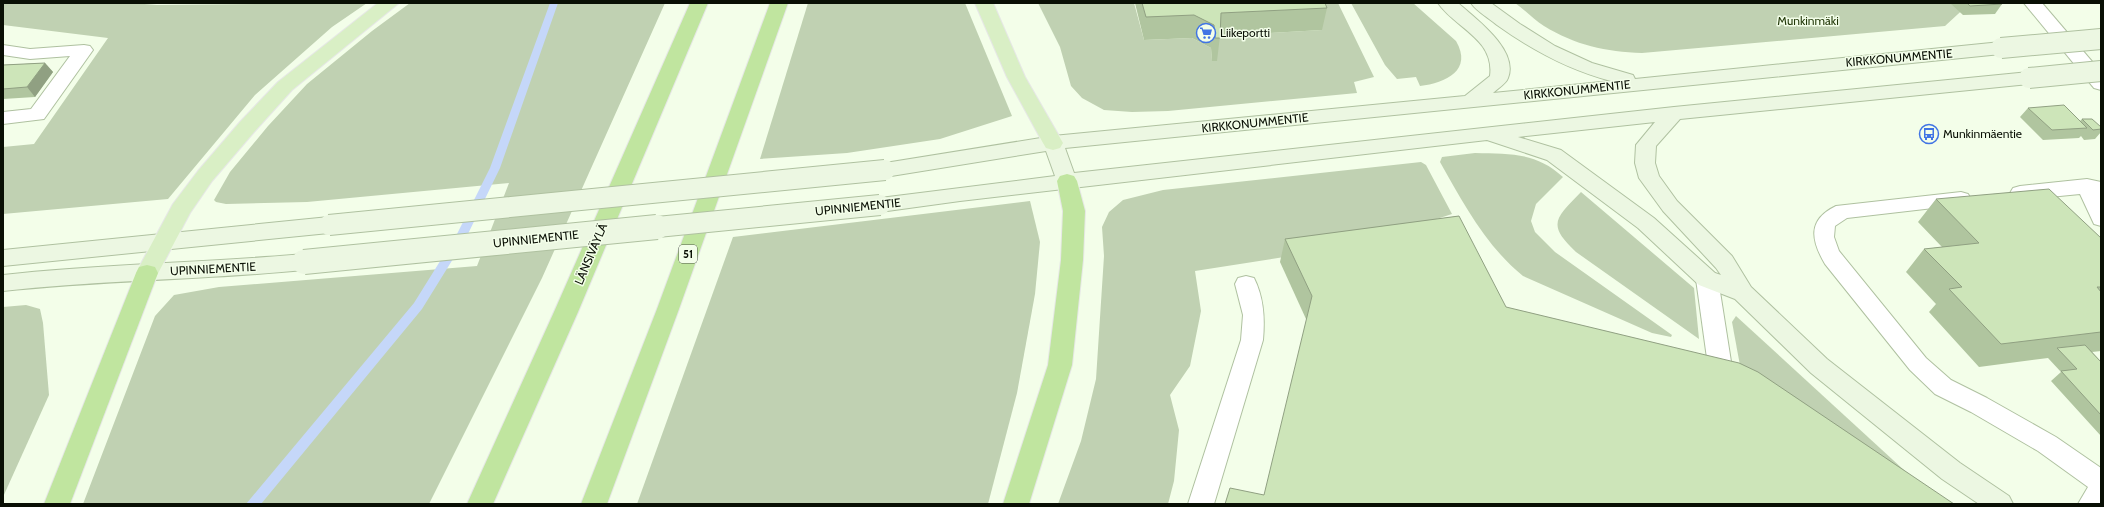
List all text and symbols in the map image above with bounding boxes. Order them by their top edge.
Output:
park label: Munkinmäki [1777,13,1839,28]
supermarket icon: Liikeportti [1195,22,1217,44]
place label: Liikeportti [1220,25,1270,40]
street label: KIRKKONUMMENTIE [1845,45,1953,70]
street label: KIRKKONUMMENTIE [1523,76,1631,103]
street label: KIRKKONUMMENTIE [1201,109,1309,136]
bus stop icon: Munkinmäentie [1918,123,1940,145]
place label: Munkinmäentie [1943,126,2022,141]
street label: UPINNIEMENTIE [814,195,902,218]
street label: LÄNSIVÄYLÄ [571,220,610,287]
street label: UPINNIEMENTIE [492,227,580,250]
road number: 51 [679,245,697,263]
street label: UPINNIEMENTIE [170,259,257,278]

